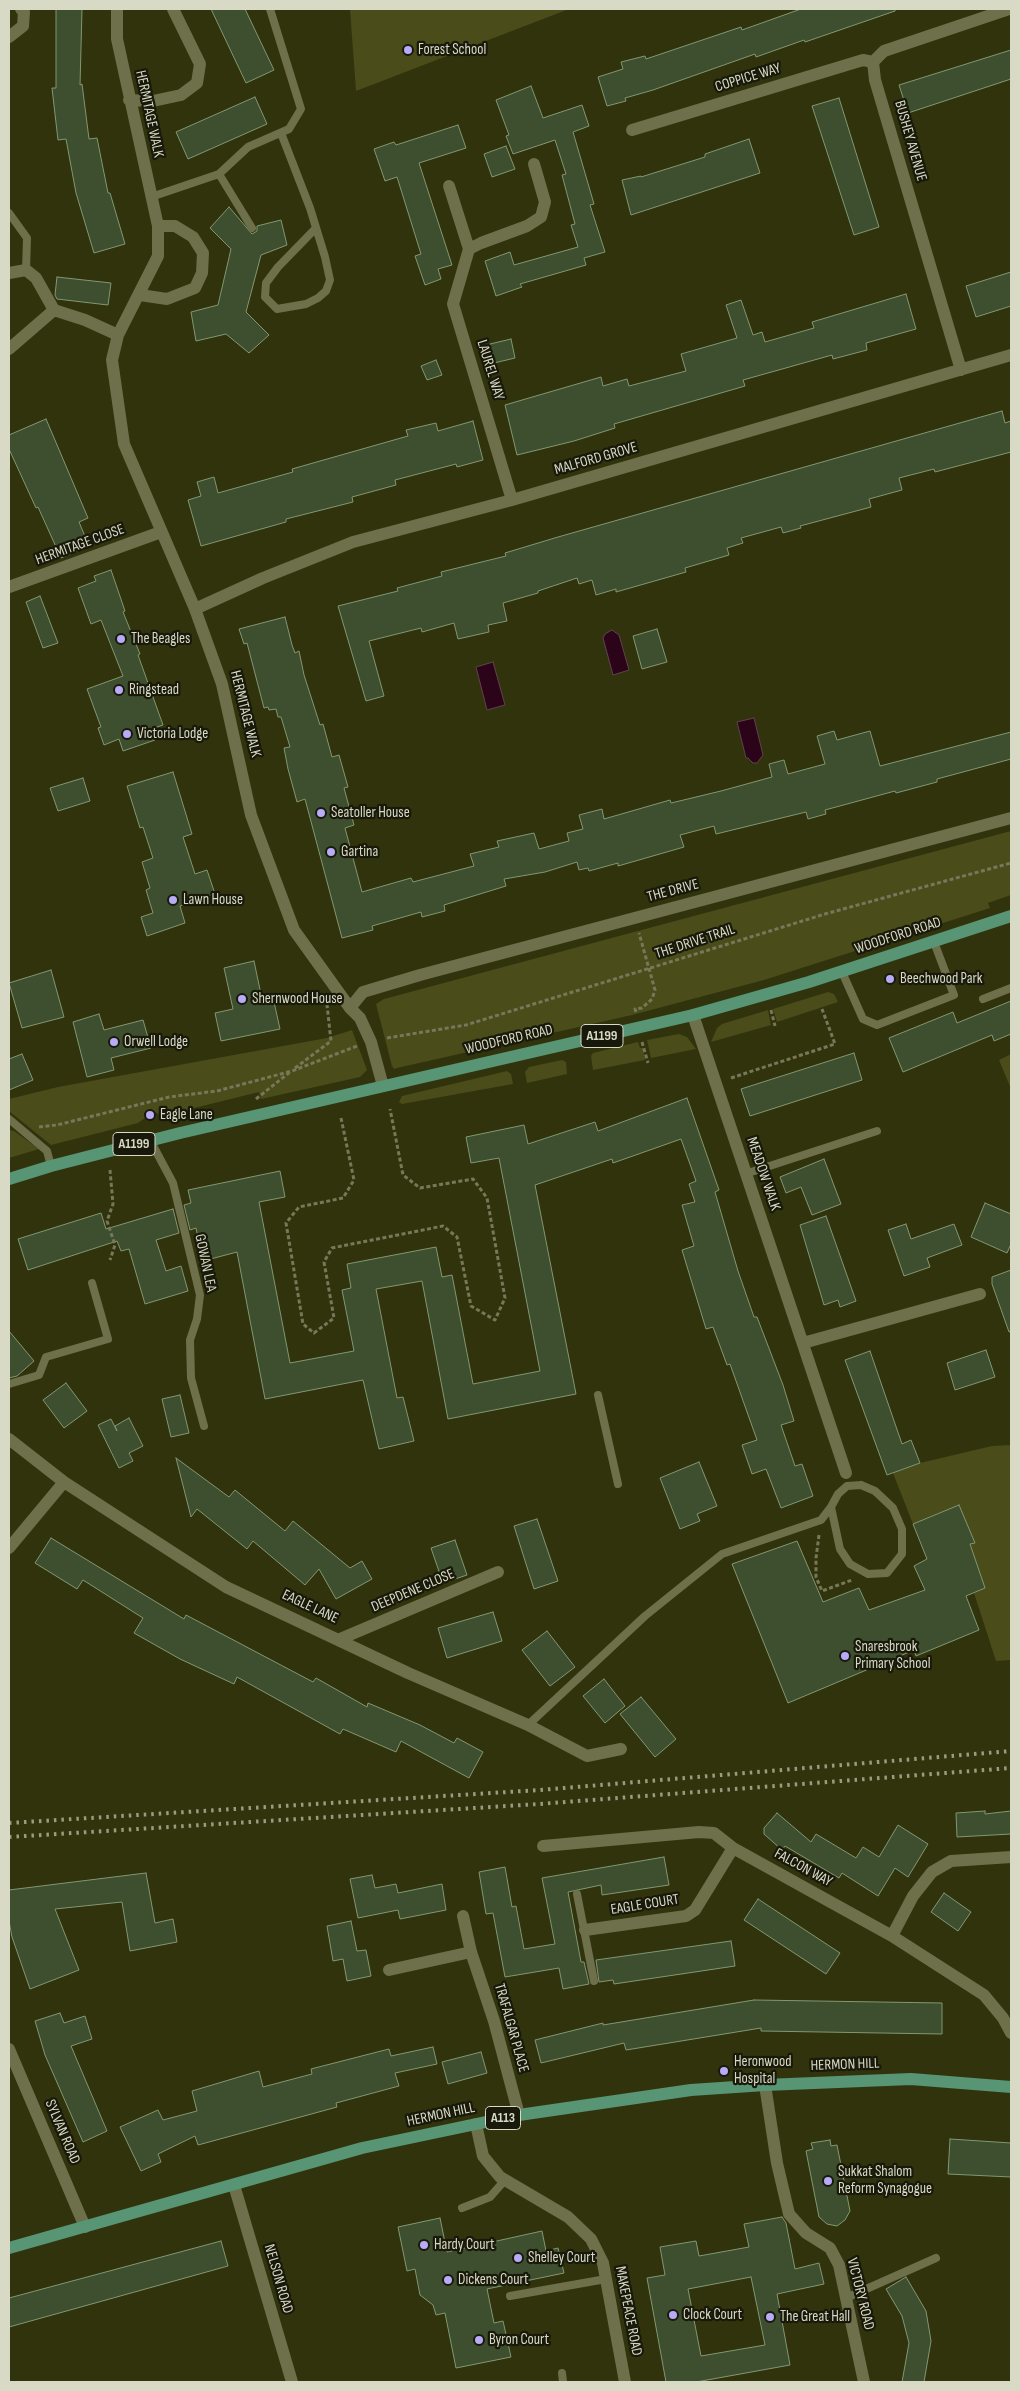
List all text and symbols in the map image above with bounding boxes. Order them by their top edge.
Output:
place label: Forest School [418,41,486,59]
marker: Forest School [402,44,414,56]
street label: COPPICE WAY [713,60,783,96]
street label: HERMITAGE WALK [131,69,167,159]
street label: BUSHEY AVENUE [890,99,930,183]
street label: LAUREL WAY [472,338,508,402]
street label: MALFORD GROVE [553,439,639,479]
street label: HERMITAGE CLOSE [33,521,127,569]
place label: The Beagles [131,630,190,648]
marker: The Beagles [115,633,127,645]
street label: HERMITAGE WALK [226,669,264,759]
place label: Ringstead [129,681,179,699]
marker: Ringstead [113,684,125,696]
place label: Victoria Lodge [137,725,208,743]
marker: Victoria Lodge [121,728,133,740]
place label: Seatoller House [331,804,410,822]
marker: Seatoller House [315,807,327,819]
place label: Gartina [341,843,378,861]
marker: Gartina [325,846,337,858]
street label: THE DRIVE [645,876,701,906]
place label: Lawn House [183,891,243,909]
marker: Lawn House [167,894,179,906]
street label: WOODFORD ROAD [853,914,943,958]
street label: THE DRIVE TRAIL [653,921,737,963]
place label: Beechwood Park [900,970,983,988]
marker: Beechwood Park [884,973,896,985]
place label: Shernwood House [252,990,343,1008]
marker: Shernwood House [236,993,248,1005]
street label: WOODFORD ROAD [463,1021,555,1059]
road number: A1199 [581,1024,623,1048]
place label: Orwell Lodge [124,1033,188,1051]
marker: Orwell Lodge [108,1036,120,1048]
place label: Eagle Lane [160,1106,213,1124]
marker: Eagle Lane [144,1109,156,1121]
road number: A1199 [113,1132,155,1156]
street label: MEADOW WALK [742,1135,784,1213]
street label: GOWAN LEA [190,1232,220,1294]
street label: DEEPDENE CLOSE [369,1565,457,1617]
street label: EAGLE LANE [279,1586,341,1628]
place label: Snaresbrook Primary School [855,1638,931,1673]
marker: Snaresbrook Primary School [839,1650,851,1662]
street label: FALCON WAY [771,1845,835,1891]
street label: EAGLE COURT [610,1891,680,1919]
street label: TRAFALGAR PLACE [490,1981,532,2075]
place label: Heronwood Hospital [734,2053,791,2088]
street label: HERMON HILL [810,2055,880,2075]
marker: Heronwood Hospital [718,2065,730,2077]
street label: SYLVAN ROAD [40,2097,84,2167]
street label: HERMON HILL [405,2099,477,2131]
road number: A113 [486,2106,520,2130]
place label: Sukkat Shalom Reform Synagogue [838,2163,932,2198]
marker: Sukkat Shalom Reform Synagogue [822,2175,834,2187]
place label: Hardy Court [434,2236,495,2254]
marker: Hardy Court [418,2239,430,2251]
street label: NELSON ROAD [260,2242,296,2316]
place label: Shelley Court [528,2249,595,2267]
marker: Shelley Court [512,2252,524,2264]
street label: VICTORY ROAD [842,2256,878,2332]
street label: MAKEPEACE ROAD [611,2265,645,2357]
place label: Dickens Court [458,2271,529,2289]
marker: Dickens Court [442,2274,454,2286]
place label: Clock Court [683,2306,742,2324]
place label: The Great Hall [780,2308,850,2326]
marker: Clock Court [667,2309,679,2321]
marker: The Great Hall [764,2311,776,2323]
place label: Byron Court [489,2331,549,2349]
marker: Byron Court [473,2334,485,2346]

